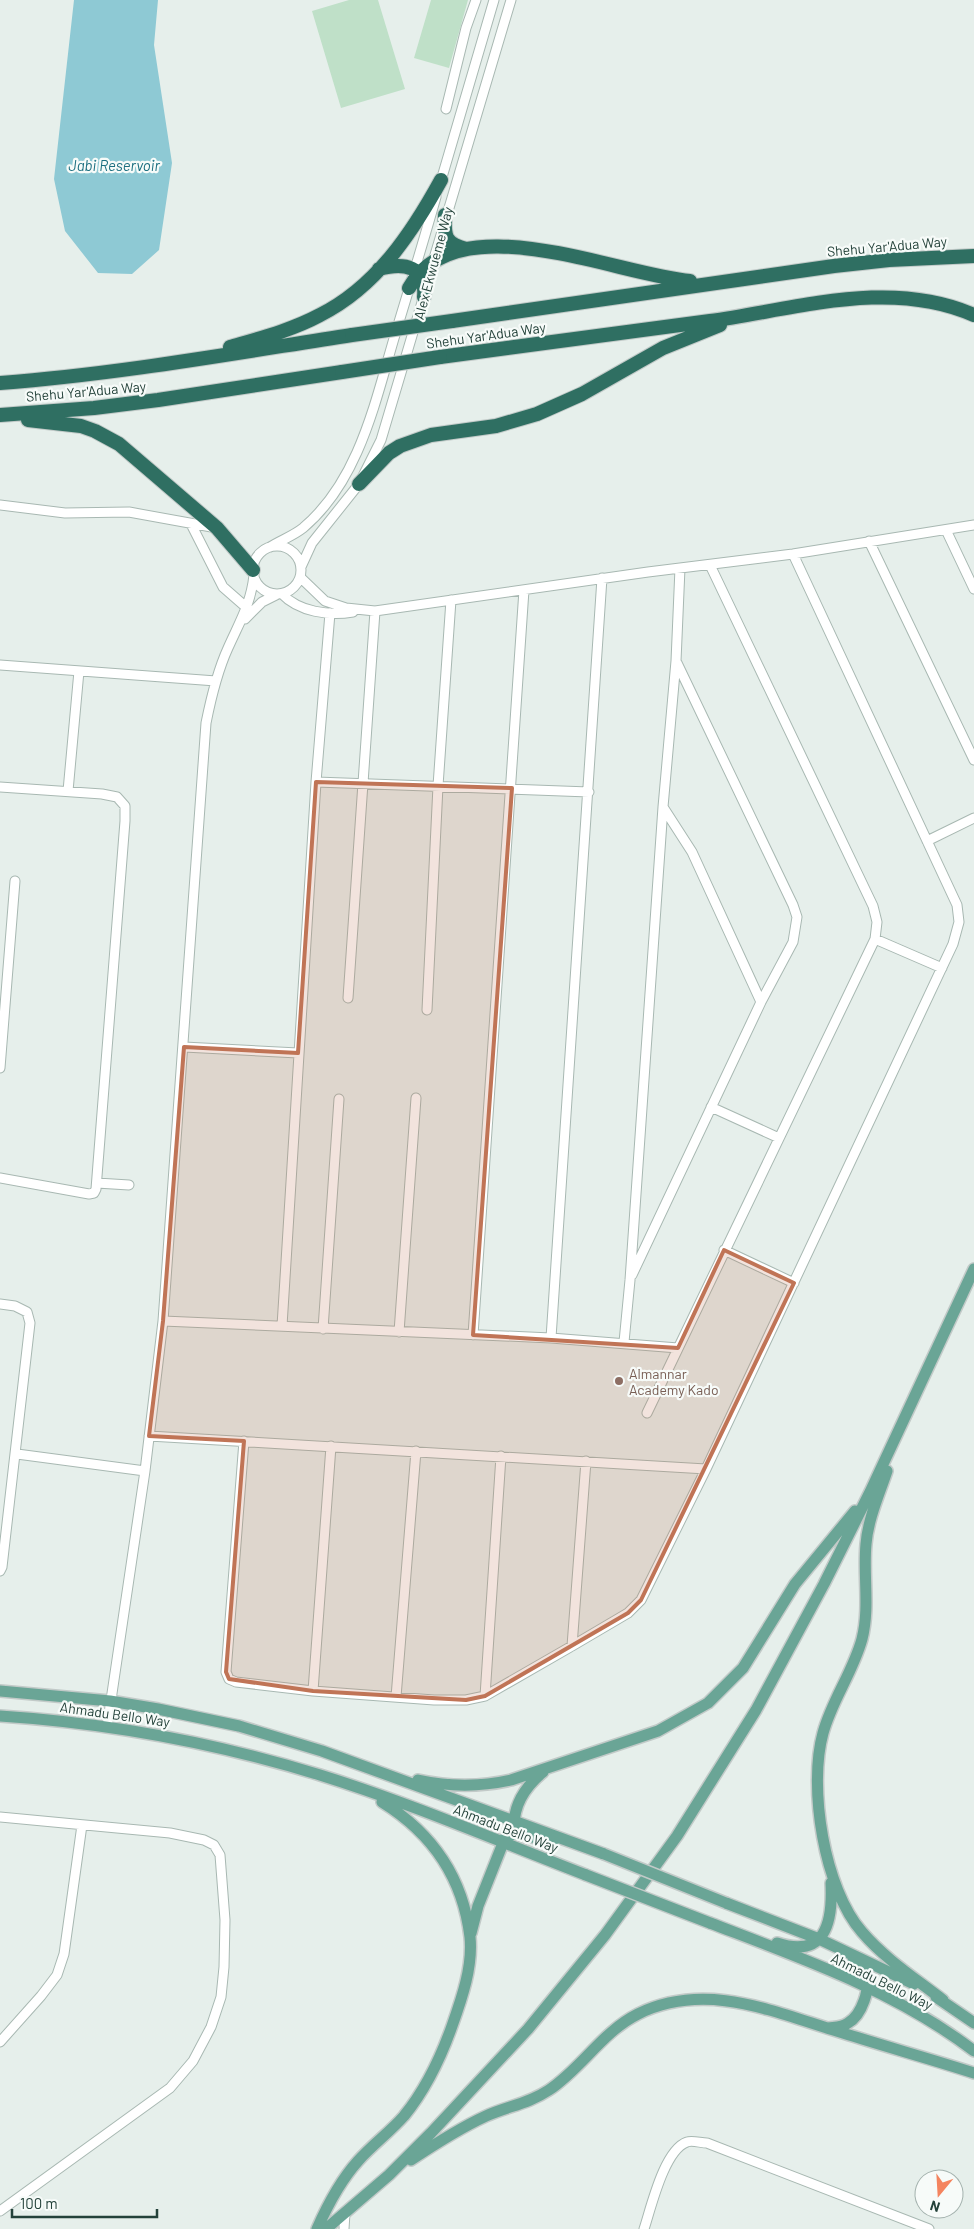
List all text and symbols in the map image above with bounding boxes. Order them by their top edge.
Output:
water label: Jabi Reservoir [68,156,160,174]
street label: Alex Ekwueme Way [410,204,456,321]
street label: Shehu Yar'Adua Way [826,232,948,260]
street label: Shehu Yar'Adua Way [425,318,547,352]
street label: Shehu Yar'Adua Way [25,377,147,405]
place label: Almannar Academy Kado [629,1365,719,1398]
marker: Almannar Academy Kado [613,1375,625,1387]
street label: Ahmadu Bello Way [59,1698,172,1730]
street label: Ahmadu Bello Way [451,1800,561,1856]
street label: Ahmadu Bello Way [828,1949,936,2013]
north arrow [914,2169,964,2219]
scale bar [12,2186,158,2218]
text: 100 m [20,2194,58,2212]
text: N [928,2197,942,2216]

